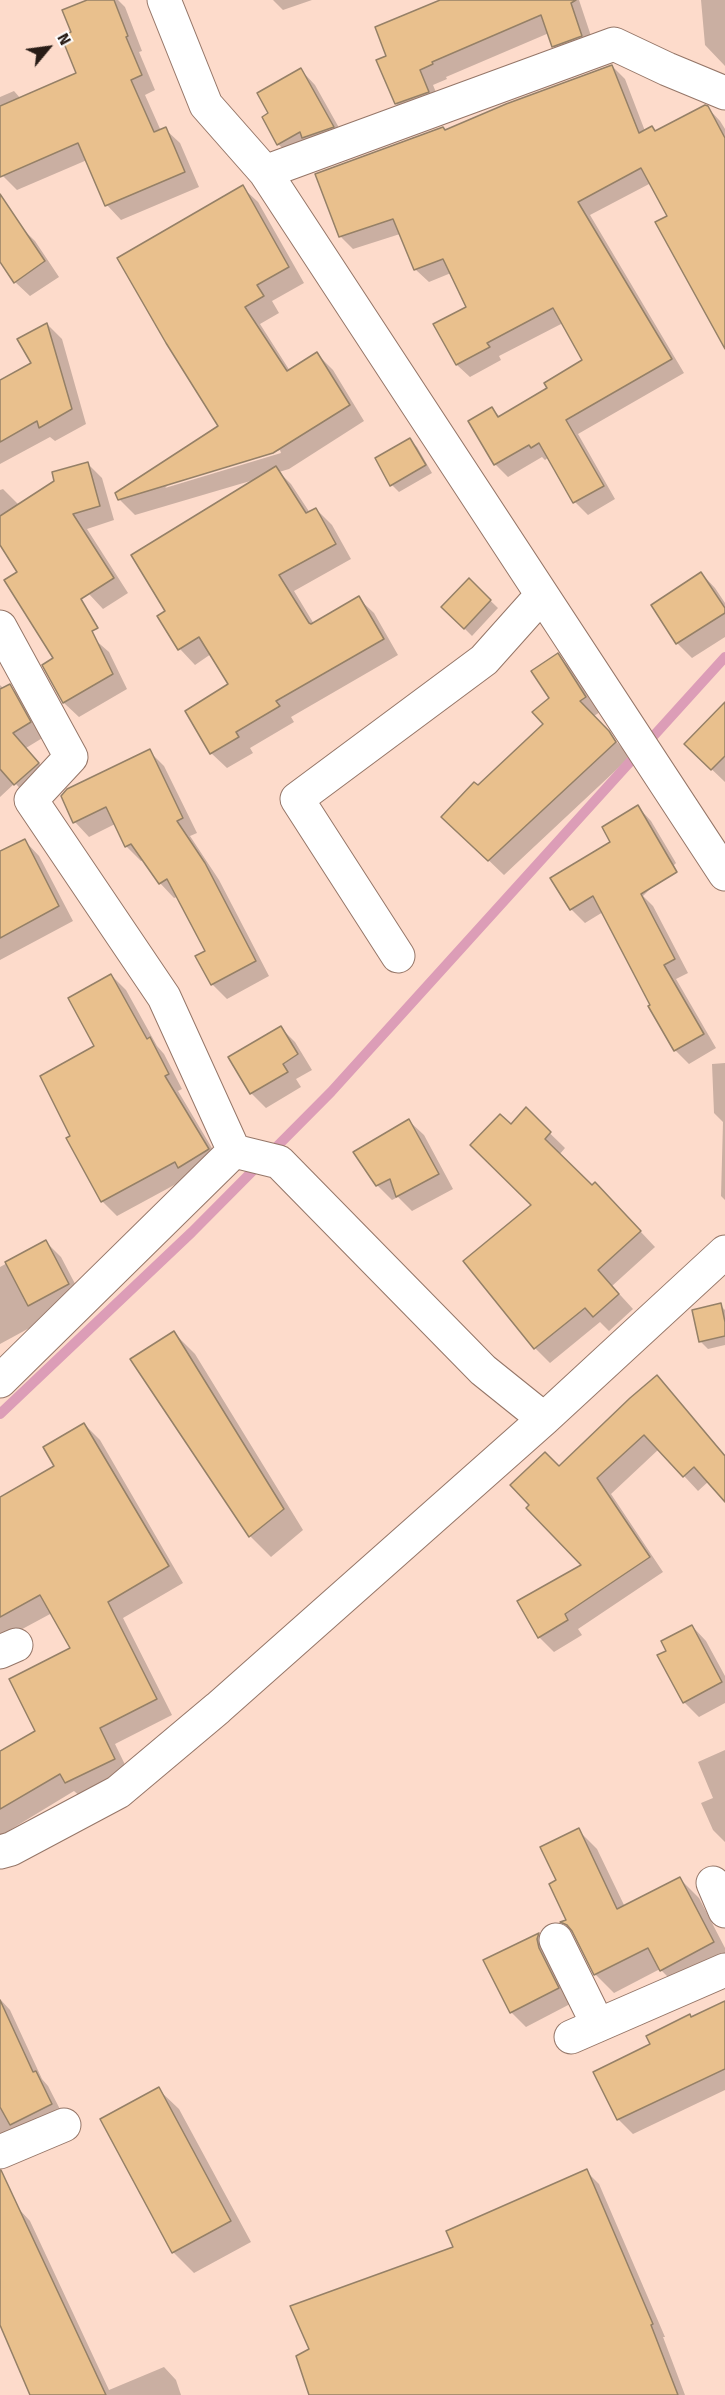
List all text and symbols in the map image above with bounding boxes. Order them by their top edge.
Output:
north arrow [18,18,78,78]
text: N [53,30,75,48]

